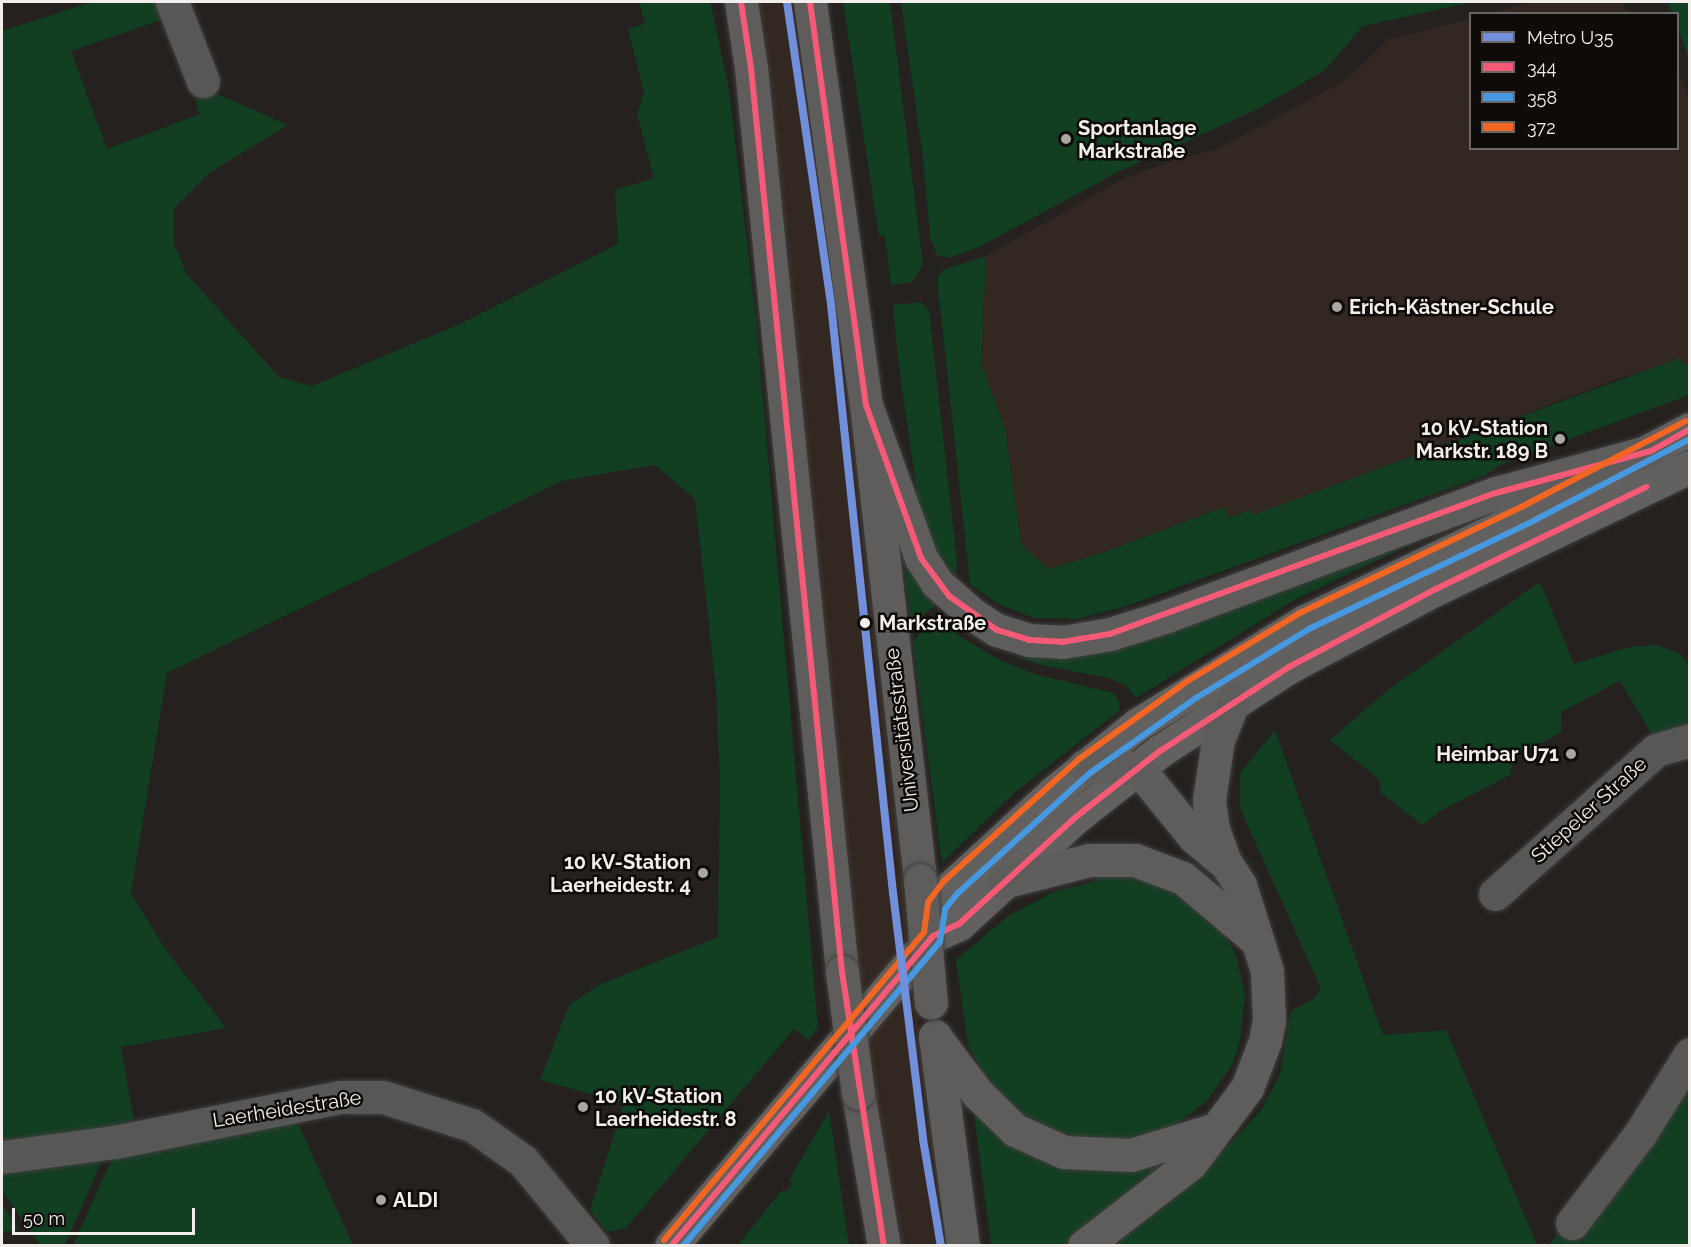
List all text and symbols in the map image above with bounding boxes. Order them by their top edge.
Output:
legend [1469,12,1679,150]
text: Metro U35 [1527,27,1614,48]
text: 344 [1527,57,1556,78]
text: 358 [1527,87,1557,108]
place label: Sportanlage Markstraße [1078,116,1196,163]
text: 372 [1527,117,1556,138]
marker: Sportanlage Markstraße [1059,132,1073,146]
place label: Erich-Kästner-Schule [1349,295,1554,319]
marker: Erich-Kästner-Schule [1330,300,1344,314]
place label: 10 kV-Station Markstr. 189 B [1416,416,1548,463]
marker: 10 kV-Station Markstr. 189 B [1553,432,1567,446]
place label: Markstraße [879,611,986,635]
marker: Markstraße [856,614,874,632]
street label: Universitätsstraße [880,647,924,813]
place label: Heimbar U71 [1436,742,1559,766]
marker: Heimbar U71 [1564,747,1578,761]
street label: Stiepeler Straße [1526,752,1652,868]
place label: 10 kV-Station Laerheidestr. 4 [550,850,691,897]
marker: 10 kV-Station Laerheidestr. 4 [696,866,710,880]
place label: 10 kV-Station Laerheidestr. 8 [595,1084,737,1131]
street label: Laerheidestraße [211,1085,363,1133]
marker: 10 kV-Station Laerheidestr. 8 [576,1100,590,1114]
place label: ALDI [393,1188,438,1212]
marker: ALDI [374,1193,388,1207]
scale bar [15,1196,198,1234]
text: 50 m [23,1208,65,1229]

